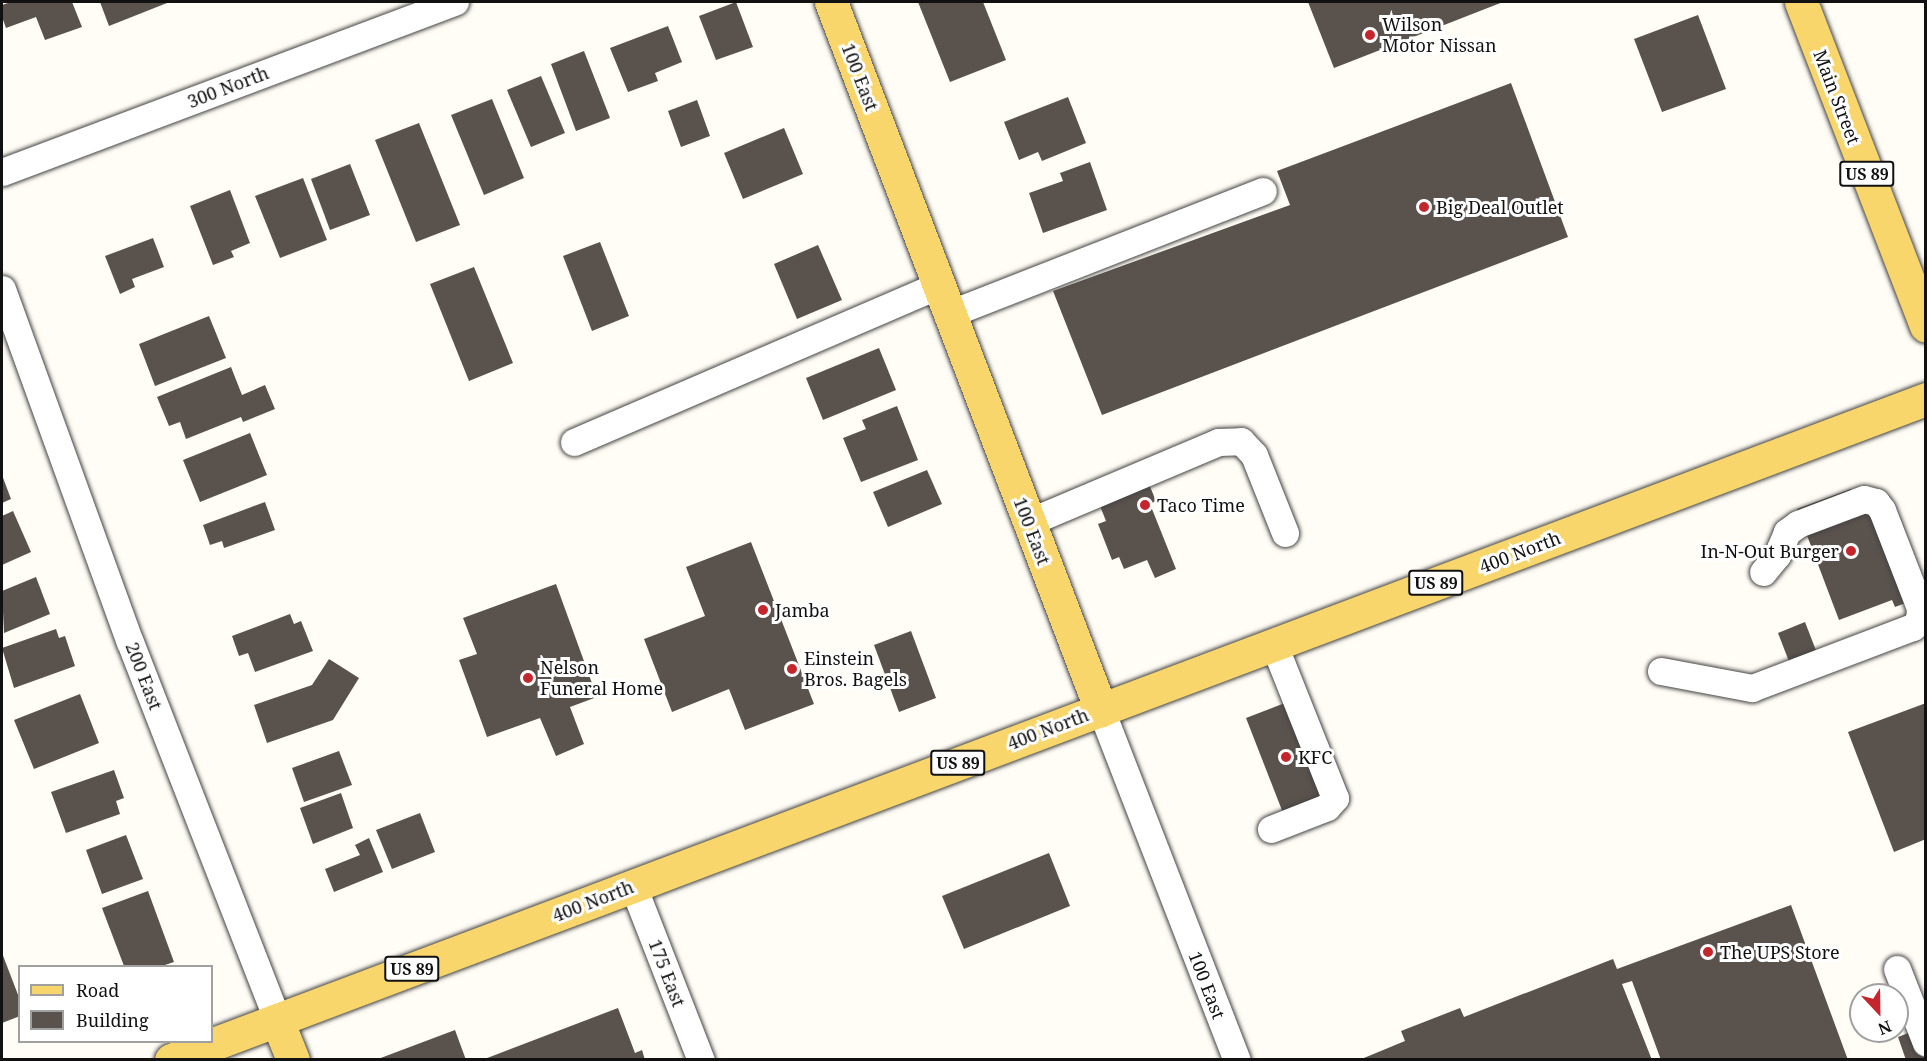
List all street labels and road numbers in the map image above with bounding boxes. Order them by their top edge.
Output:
street label: 100 East [837,40,883,114]
street label: Main Street [1809,47,1865,147]
street label: 300 North [184,62,272,112]
road number: US 89 [1838,161,1896,187]
street label: 100 East [1009,494,1055,568]
street label: 400 North [1476,527,1564,577]
road number: US 89 [1408,570,1464,596]
street label: 200 East [121,639,167,713]
street label: 400 North [1004,704,1092,754]
road number: US 89 [930,750,986,776]
street label: 400 North [549,876,637,926]
street label: 175 East [644,936,690,1010]
street label: 100 East [1184,948,1230,1022]
road number: US 89 [384,956,440,982]

